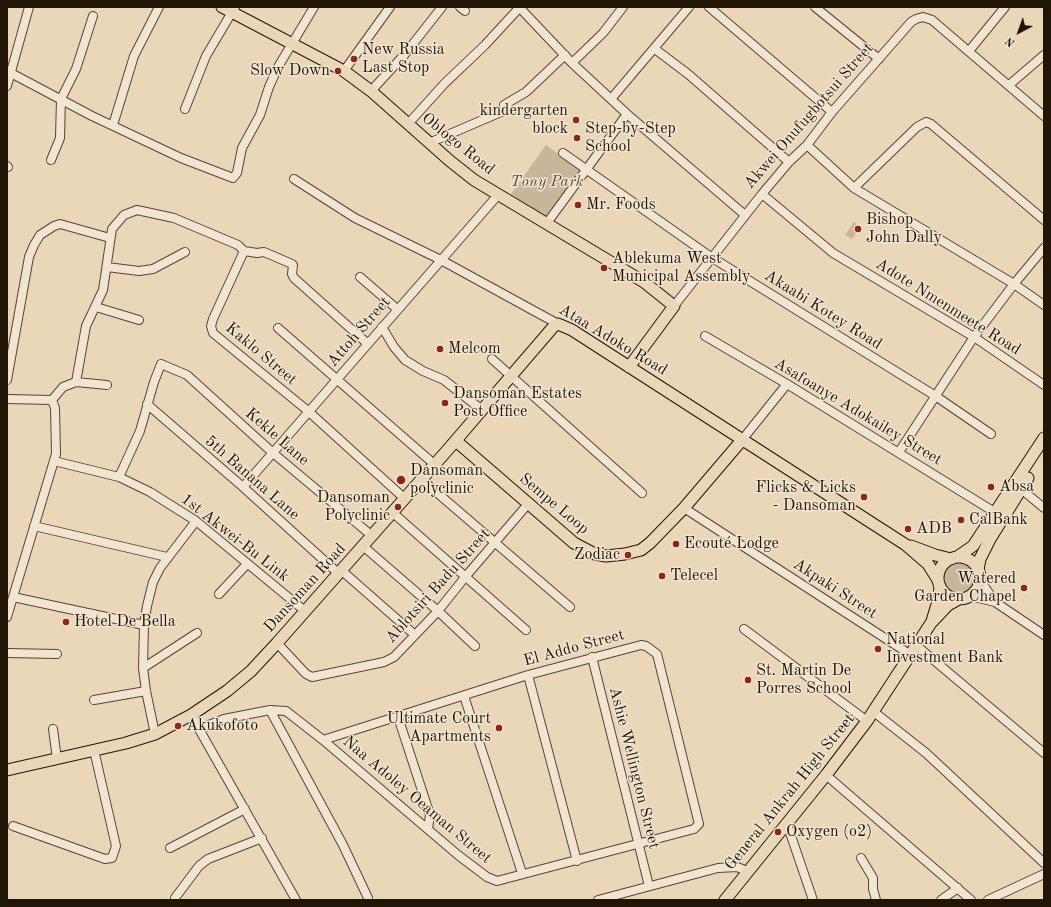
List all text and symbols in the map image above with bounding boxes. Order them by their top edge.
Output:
north arrow [999,12,1039,52]
text: N [1004,35,1018,48]
street label: Akwei Onufugbotsui Street [740,39,878,193]
place label: New Russia Last Stop [362,40,445,78]
marker: New Russia Last Stop [349,54,359,64]
place label: Slow Down [250,61,330,81]
marker: Slow Down [333,66,343,76]
place label: kindergarten block [480,101,568,139]
street label: Oblogo Road [418,109,498,179]
marker: kindergarten block [571,115,581,125]
place label: Step-by-Step School [585,119,676,157]
marker: Step-by-Step School [572,133,582,143]
park label: Tony Park [510,172,584,192]
place label: Mr. Foods [586,195,656,215]
marker: Mr. Foods [573,200,583,210]
place label: Bishop John Dally [866,210,942,248]
marker: Bishop John Dally [853,224,863,234]
place label: Ablekuma West Municipal Assembly [612,249,750,287]
street label: Adote Nmenmeete Road [872,254,1024,360]
marker: Ablekuma West Municipal Assembly [599,263,609,273]
street label: Akaabi Kotey Road [761,266,885,354]
street label: Attoh Street [323,293,395,371]
street label: Ataa Adoko Road [555,300,671,380]
street label: Kaklo Street [221,319,301,389]
place label: Melcom [448,339,501,359]
marker: Melcom [435,344,445,354]
street label: Asafoanye Adokailey Street [771,354,945,470]
place label: Dansoman Estates Post Office [453,384,582,422]
marker: Dansoman Estates Post Office [440,398,450,408]
street label: Kekle Lane [241,404,313,470]
street label: 5th Banana Lane [201,432,303,524]
place label: Dansoman polyclinic [410,461,483,499]
street label: Sempe Loop [515,469,593,539]
marker: Dansoman polyclinic [395,474,407,486]
place label: Absa [999,477,1034,497]
place label: Flicks & Licks - Dansoman [755,478,856,516]
marker: Absa [986,482,996,492]
place label: Dansoman Polyclinic [317,488,390,526]
street label: 1st Akwei-Bu Link [177,490,293,586]
marker: Flicks & Licks - Dansoman [859,492,869,502]
marker: Dansoman Polyclinic [393,502,403,512]
place label: CalBank [969,510,1028,530]
marker: CalBank [956,515,966,525]
place label: ADB [916,519,952,539]
marker: ADB [903,524,913,534]
street label: Ablotsiri Badu Street [381,525,495,647]
place label: Ecouté Lodge [684,534,779,554]
street label: Dansoman Road [260,539,350,637]
marker: Ecouté Lodge [671,539,681,549]
place label: Zodiac [574,545,620,565]
marker: Zodiac [623,550,633,560]
street label: Akpaki Street [789,555,881,623]
place label: Telecel [670,566,718,586]
place label: Watered Garden Chapel [914,569,1016,607]
marker: Telecel [657,571,667,581]
marker: Watered Garden Chapel [1019,583,1029,593]
place label: Hotel De Bella [74,612,176,632]
marker: Hotel De Bella [61,617,71,627]
street label: El Addo Street [521,625,627,671]
place label: National Investment Bank [886,630,1003,668]
marker: National Investment Bank [873,644,883,654]
place label: St. Martin De Porres School [756,661,852,699]
marker: St. Martin De Porres School [743,675,753,685]
street label: Ashie Wellington Street [605,685,663,851]
place label: Ultimate Court Apartments [387,709,491,747]
street label: General Ankrah High Street [721,710,859,874]
place label: Akukofoto [186,716,258,736]
marker: Akukofoto [173,721,183,731]
marker: Ultimate Court Apartments [494,723,504,733]
street label: Naa Adoley Oeaman Street [339,732,495,868]
place label: Oxygen (o2) [786,822,872,842]
marker: Oxygen (o2) [773,827,783,837]

